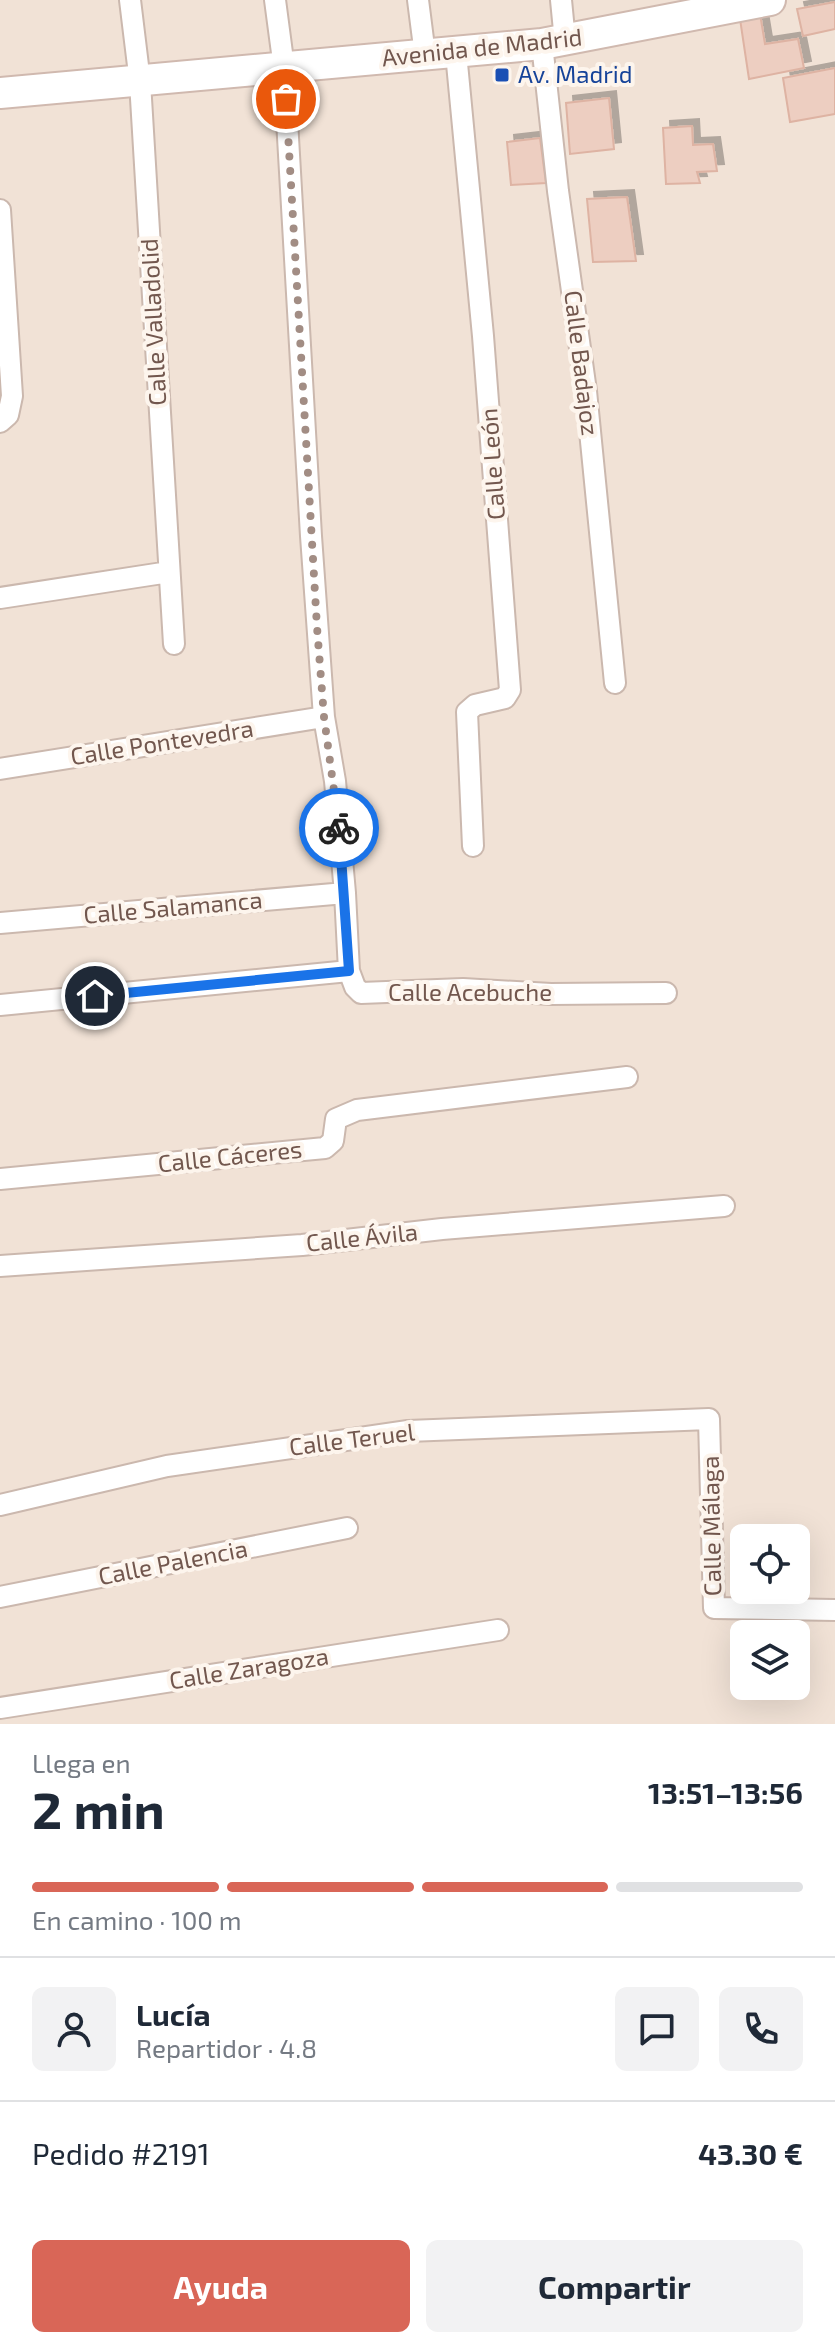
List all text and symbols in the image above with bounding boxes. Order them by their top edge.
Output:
street label: Avenida de Madrid [380,22,584,71]
place label: Av. Madrid [518,59,633,88]
pin [252,65,320,133]
marker: Av. Madrid [493,66,511,84]
icon: bag [264,77,308,121]
street label: Calle Valladolid [134,238,171,406]
street label: Calle Badajoz [559,289,606,437]
street label: Calle León [473,407,510,521]
street label: Calle Pontevedra [68,713,255,770]
courier [299,788,379,868]
icon: bike [317,806,361,850]
street label: Calle Salamanca [82,884,263,929]
pin [61,962,129,1030]
icon: home [73,974,117,1018]
street label: Calle Acebuche [388,977,552,1006]
street label: Calle Cáceres [156,1134,303,1178]
street label: Calle Ávila [305,1216,419,1257]
street label: Calle Teruel [287,1416,416,1461]
street label: Calle Málaga [695,1456,726,1596]
map controls [730,1524,810,1700]
button: locate [730,1524,810,1604]
street label: Calle Palencia [96,1533,250,1590]
button: layers [730,1620,810,1700]
street label: Calle Zaragoza [167,1641,331,1694]
text: Llega en [32,1747,131,1778]
text: 13:51–13:56 [648,1774,803,1810]
text: 2 min [32,1777,165,1839]
text: En camino · 100 m [32,1904,242,1935]
button: person [32,1987,116,2071]
button: chat [615,1987,699,2071]
button: phone [719,1987,803,2071]
text: Lucía [136,1996,211,2032]
text: Repartidor · 4.8 [136,2032,317,2063]
text: Pedido #2191 [32,2135,210,2171]
text: 43.30 € [698,2135,803,2171]
button: Ayuda [32,2240,410,2332]
button: Compartir [426,2240,803,2332]

